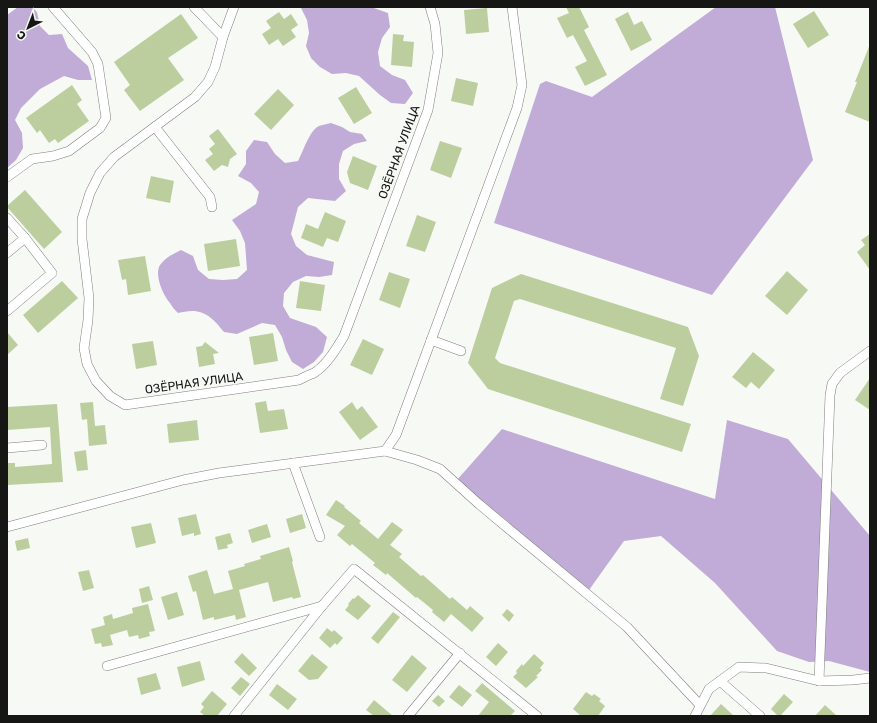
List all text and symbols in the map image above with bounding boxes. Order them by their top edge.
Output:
north arrow [8,8,48,48]
text: С [14,27,29,42]
street label: ОЗЁРНАЯ УЛИЦА [376,103,422,201]
street label: ОЗЁРНАЯ УЛИЦА [144,369,244,397]

